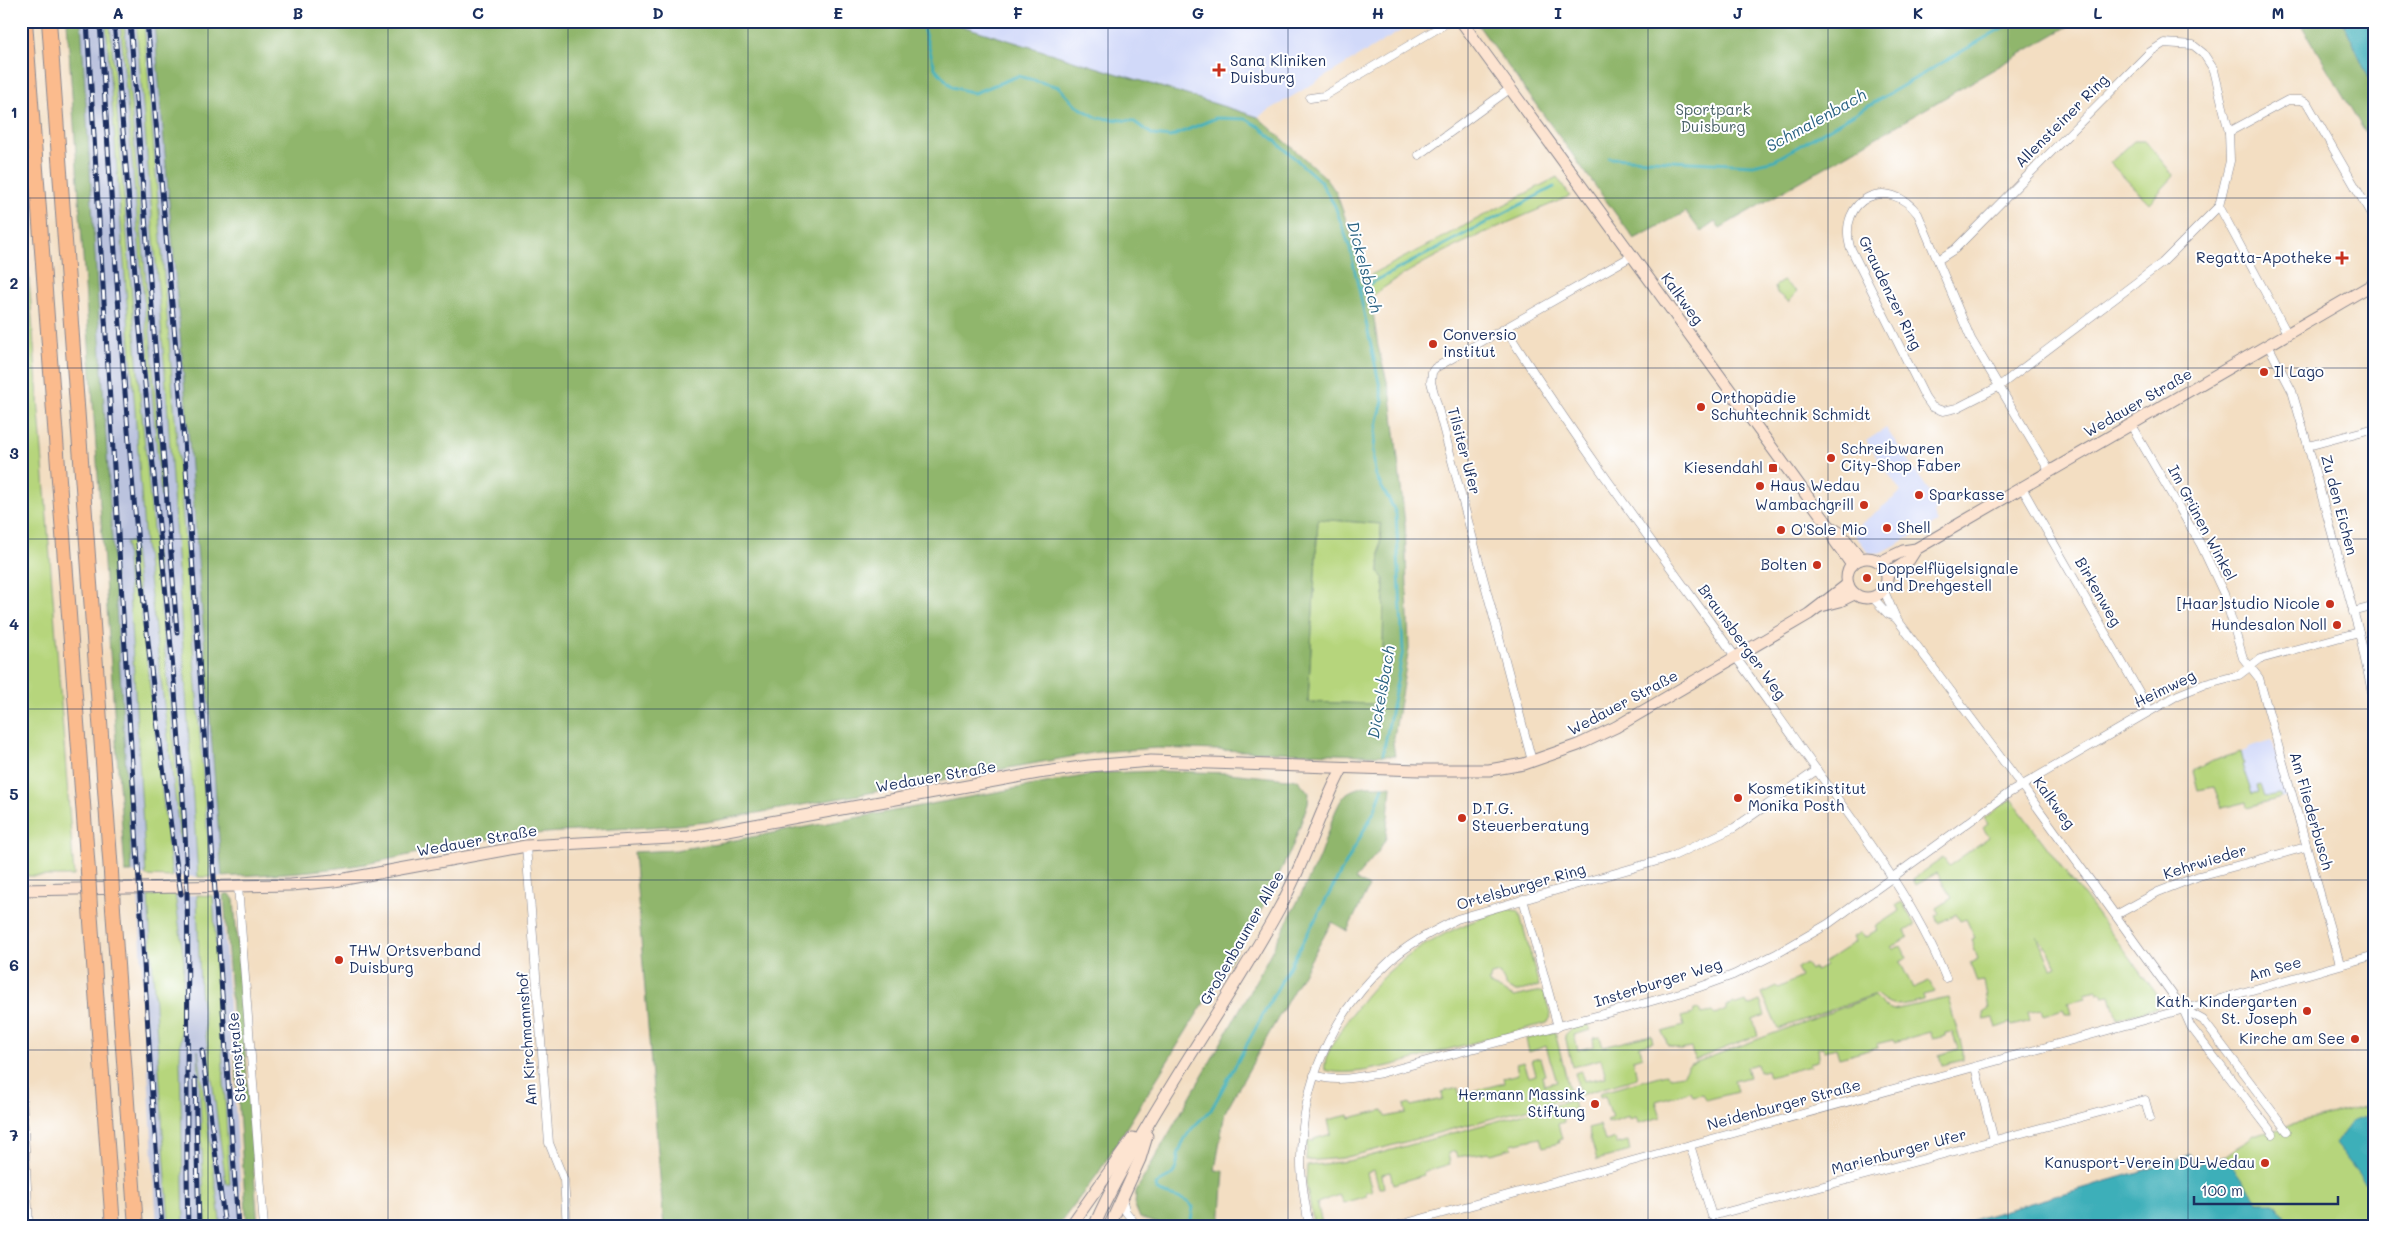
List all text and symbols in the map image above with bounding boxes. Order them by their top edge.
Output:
text: A [112,2,124,23]
text: B [293,2,303,23]
text: C [472,2,484,23]
text: D [652,2,664,23]
text: E [833,2,843,23]
text: F [1013,2,1023,23]
text: G [1192,2,1204,23]
text: H [1372,2,1384,23]
text: I [1554,2,1562,23]
text: J [1733,2,1743,23]
text: K [1913,2,1923,23]
text: L [2093,2,2103,23]
text: M [2272,2,2284,23]
place label: Sana Kliniken Duisburg [1230,50,1326,87]
marker: Sana Kliniken Duisburg [1212,63,1226,77]
street label: Allensteiner Ring [2010,69,2113,171]
water label: Schmalenbach [1762,83,1870,156]
park label: Sportpark Duisburg [1676,99,1750,136]
text: 1 [10,101,18,122]
water label: Dickelsbach [1343,219,1388,315]
street label: Graudenzer Ring [1855,232,1927,353]
place label: Regatta-Apotheke [2196,247,2332,267]
marker: Regatta-Apotheke [2336,252,2348,264]
street label: Kalkweg [1657,268,1709,329]
text: 2 [10,272,19,293]
place label: Conversio institut [1443,324,1517,361]
marker: Conversio institut [1427,338,1439,350]
place label: Il Lago [2274,361,2324,381]
street label: Wedauer Straße [2080,363,2195,441]
marker: Il Lago [2258,366,2270,378]
place label: Orthopädie Schuhtechnik Schmidt [1711,387,1871,424]
marker: Orthopädie Schuhtechnik Schmidt [1695,401,1707,413]
street label: Tilsiter Ufer [1444,405,1486,497]
place label: Schreibwaren City-Shop Faber [1841,438,1961,475]
text: 3 [9,442,19,463]
marker: Schreibwaren City-Shop Faber [1825,452,1837,464]
street label: Zu den Eichen [2317,452,2363,557]
place label: Kiesendahl [1684,457,1763,477]
street label: Im Grünen Winkel [2164,461,2242,584]
marker: Kiesendahl [1767,462,1779,474]
place label: Haus Wedau [1770,475,1860,495]
marker: Haus Wedau [1754,480,1766,492]
place label: Sparkasse [1929,484,2005,504]
marker: Sparkasse [1913,489,1925,501]
place label: Wambachgrill [1755,494,1854,514]
marker: Wambachgrill [1858,499,1870,511]
place label: Shell [1897,517,1931,537]
place label: O'Sole Mio [1791,519,1867,539]
marker: Shell [1881,522,1893,534]
marker: O'Sole Mio [1775,524,1787,536]
street label: Birkenweg [2071,553,2127,630]
place label: Bolten [1761,554,1807,574]
place label: Doppelflügelsignale und Drehgestell [1877,558,2019,595]
marker: Bolten [1811,559,1823,571]
marker: Doppelflügelsignale und Drehgestell [1861,572,1873,584]
street label: Braunsberger Weg [1694,580,1792,703]
place label: [Haar]studio Nicole [2177,593,2320,613]
marker: [Haar]studio Nicole [2324,598,2336,610]
text: 4 [9,613,19,634]
place label: Hundesalon Noll [2211,614,2327,634]
marker: Hundesalon Noll [2331,619,2343,631]
water label: Dickelsbach [1362,644,1399,740]
street label: Heimweg [2130,664,2199,712]
street label: Wedauer Straße [1564,665,1681,740]
street label: Am Fliederbusch [2286,749,2338,872]
street label: Wedauer Straße [874,756,998,796]
street label: Kalkweg [2029,772,2081,833]
place label: Kosmetikinstitut Monika Posth [1748,778,1866,815]
text: 5 [9,783,19,804]
marker: Kosmetikinstitut Monika Posth [1732,792,1744,804]
place label: D.T.G. Steuerberatung [1472,798,1589,835]
marker: D.T.G. Steuerberatung [1456,812,1468,824]
street label: Wedauer Straße [415,820,539,860]
street label: Kehrwieder [2161,839,2249,883]
street label: Ortelsburger Ring [1454,858,1588,914]
street label: Großenbaumer Allee [1195,867,1288,1008]
place label: THW Ortsverband Duisburg [349,940,481,977]
street label: Am See [2246,951,2304,985]
street label: Insterburger Weg [1591,953,1724,1011]
text: 6 [9,954,19,975]
marker: THW Ortsverband Duisburg [333,954,345,966]
street label: Am Kirchmannshof [511,970,541,1107]
place label: Kath. Kindergarten St. Joseph [2156,991,2297,1028]
marker: Kath. Kindergarten St. Joseph [2301,1005,2313,1017]
street label: Sternstraße [222,1012,250,1103]
place label: Kirche am See [2239,1028,2345,1048]
marker: Kirche am See [2349,1033,2361,1045]
street label: Neidenburger Straße [1705,1074,1863,1134]
place label: Hermann Massink Stiftung [1458,1084,1585,1121]
marker: Hermann Massink Stiftung [1589,1098,1601,1110]
street label: Marienburger Ufer [1829,1123,1969,1179]
text: 7 [10,1124,19,1145]
place label: Kanusport-Verein DU-Wedau [2045,1152,2255,1172]
marker: Kanusport-Verein DU-Wedau [2259,1157,2271,1169]
scale bar [2194,1173,2337,1205]
text: 100 m [2201,1180,2243,1200]

